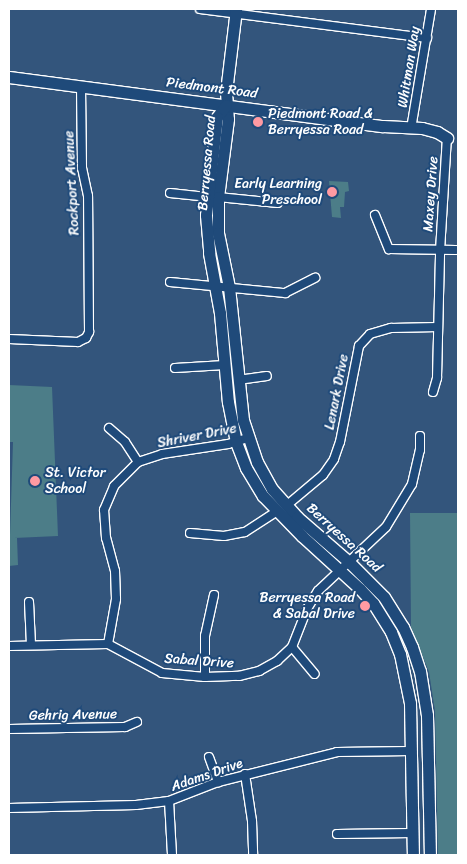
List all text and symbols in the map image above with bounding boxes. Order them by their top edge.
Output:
street label: Whitman Way [394,25,424,109]
street label: Piedmont Road [165,74,259,102]
place label: Piedmont Road & Berryessa Road [268,106,373,138]
street label: Berryessa Road [194,115,220,211]
marker: Piedmont Road & Berryessa Road [252,116,264,128]
street label: Rockport Avenue [61,130,83,236]
street label: Maxey Drive [420,156,442,232]
place label: Early Learning Preschool [234,176,322,208]
marker: Early Learning Preschool [326,186,338,198]
street label: Lenark Drive [321,353,353,431]
street label: Shriver Drive [156,420,238,452]
place label: St. Victor School [45,465,106,498]
marker: St. Victor School [29,475,41,487]
street label: Berryessa Road [303,500,385,576]
place label: Berryessa Road & Sabal Drive [260,590,355,622]
marker: Berryessa Road & Sabal Drive [359,600,371,612]
street label: Sabal Drive [164,650,234,672]
street label: Gehrig Avenue [29,706,117,724]
street label: Adams Drive [169,755,245,795]

